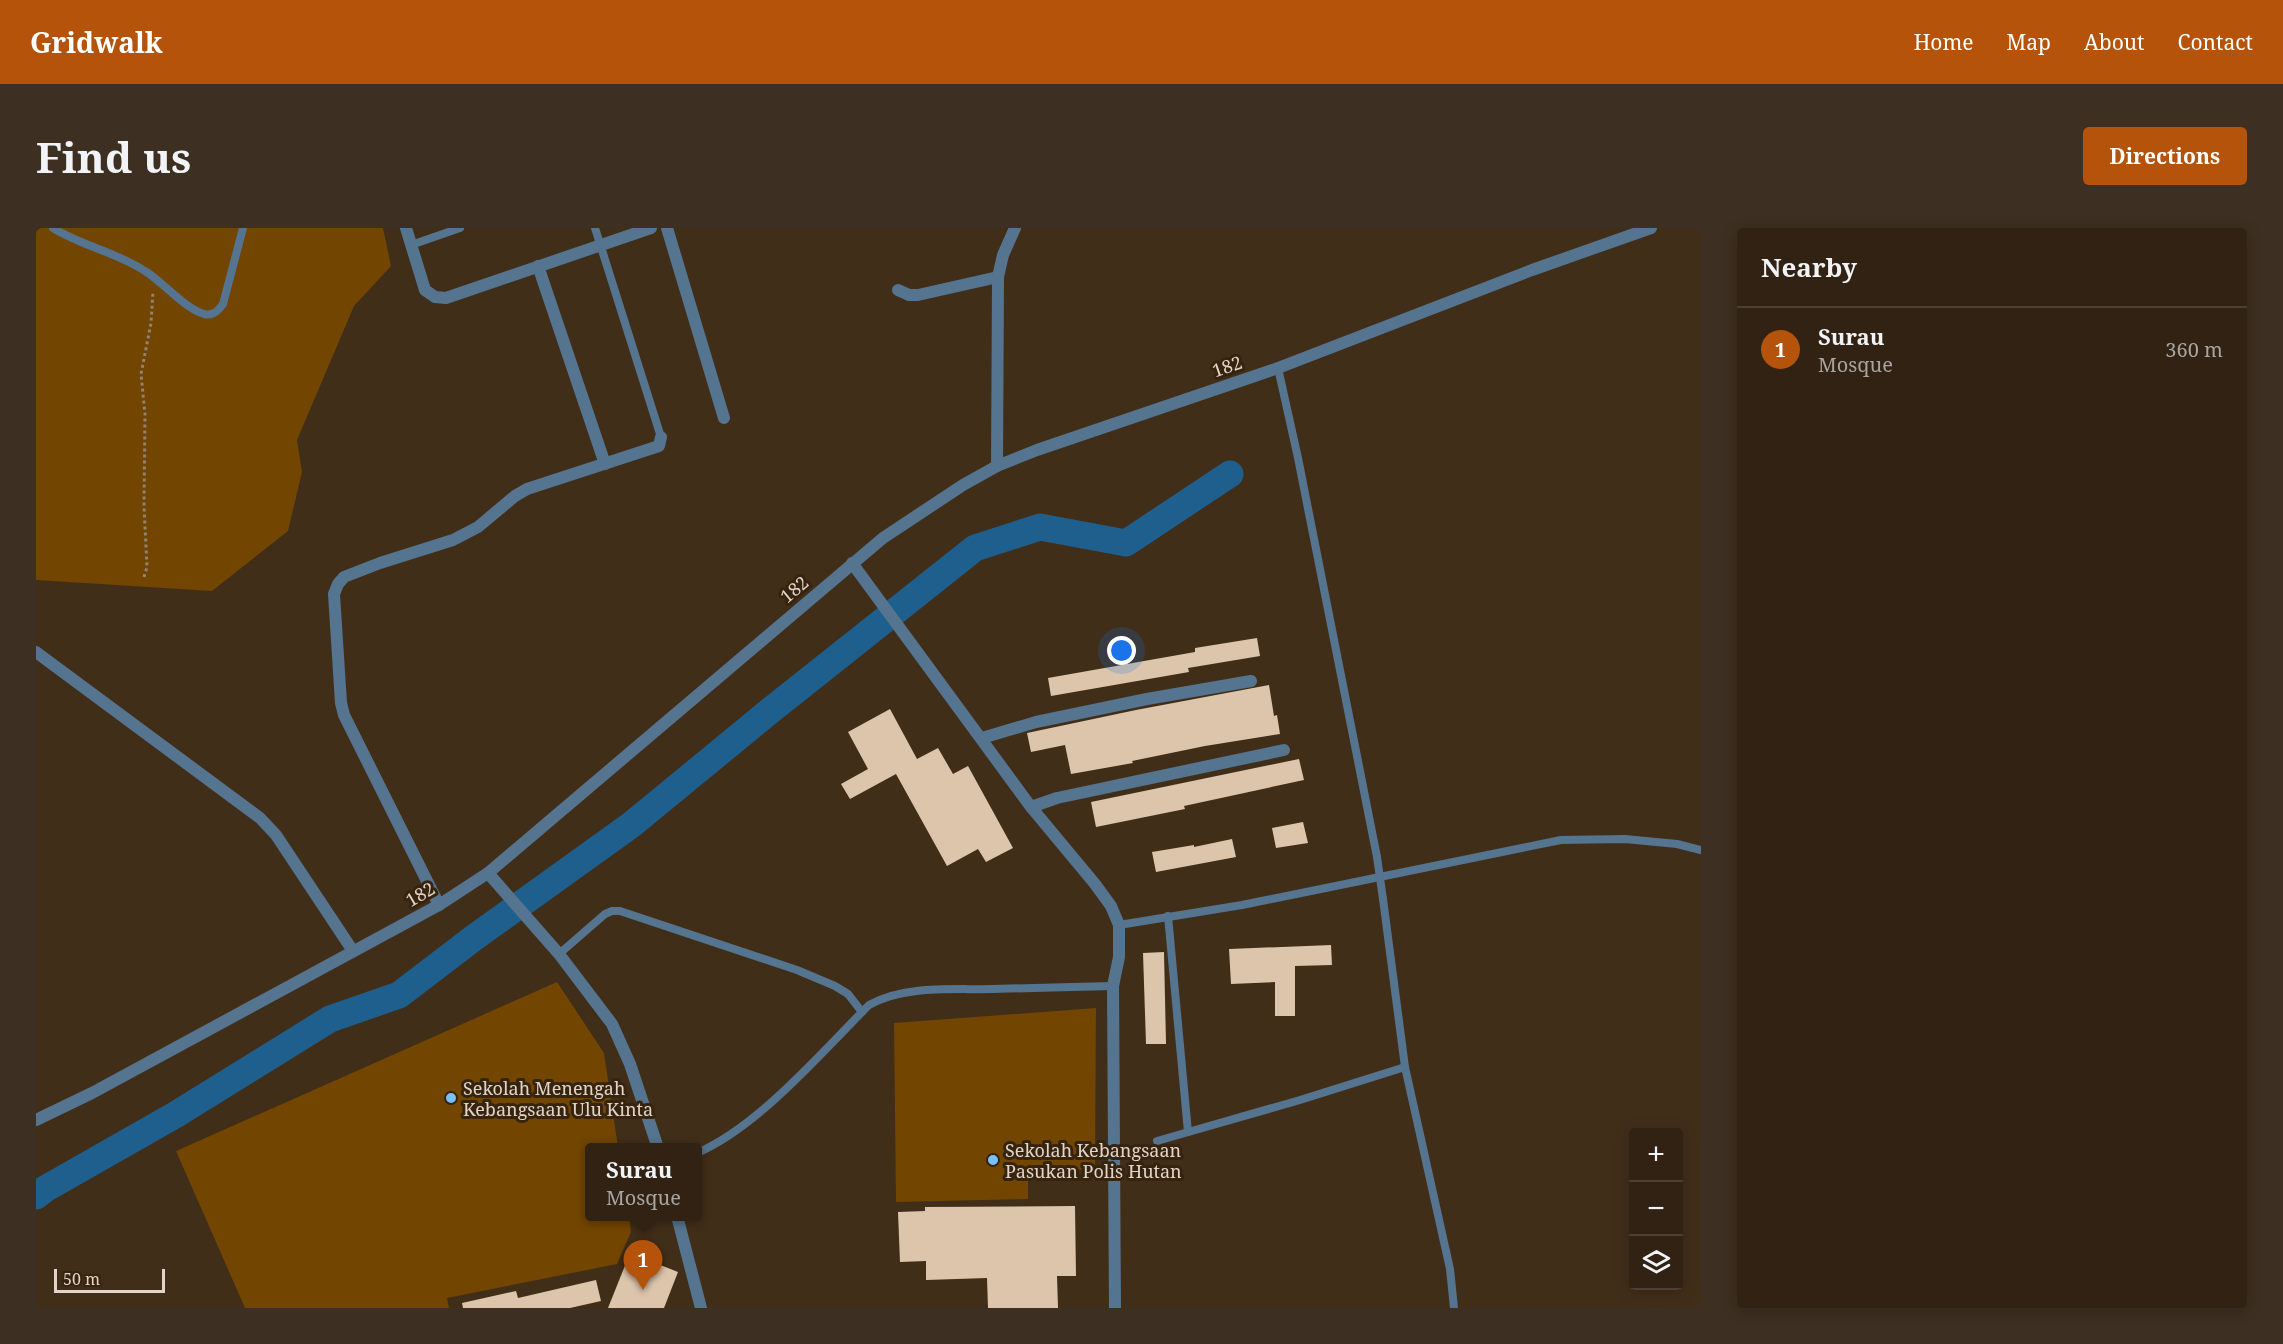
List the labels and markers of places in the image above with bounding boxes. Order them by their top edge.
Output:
place label: Sekolah Menengah Kebangsaan Ulu Kinta [463,1076,653,1121]
marker: Sekolah Menengah Kebangsaan Ulu Kinta [444,1091,458,1105]
place label: Sekolah Kebangsaan Pasukan Polis Hutan [1005,1138,1182,1183]
marker: Sekolah Kebangsaan Pasukan Polis Hutan [986,1153,1000,1167]
pin: 1 [624,1240,662,1290]

